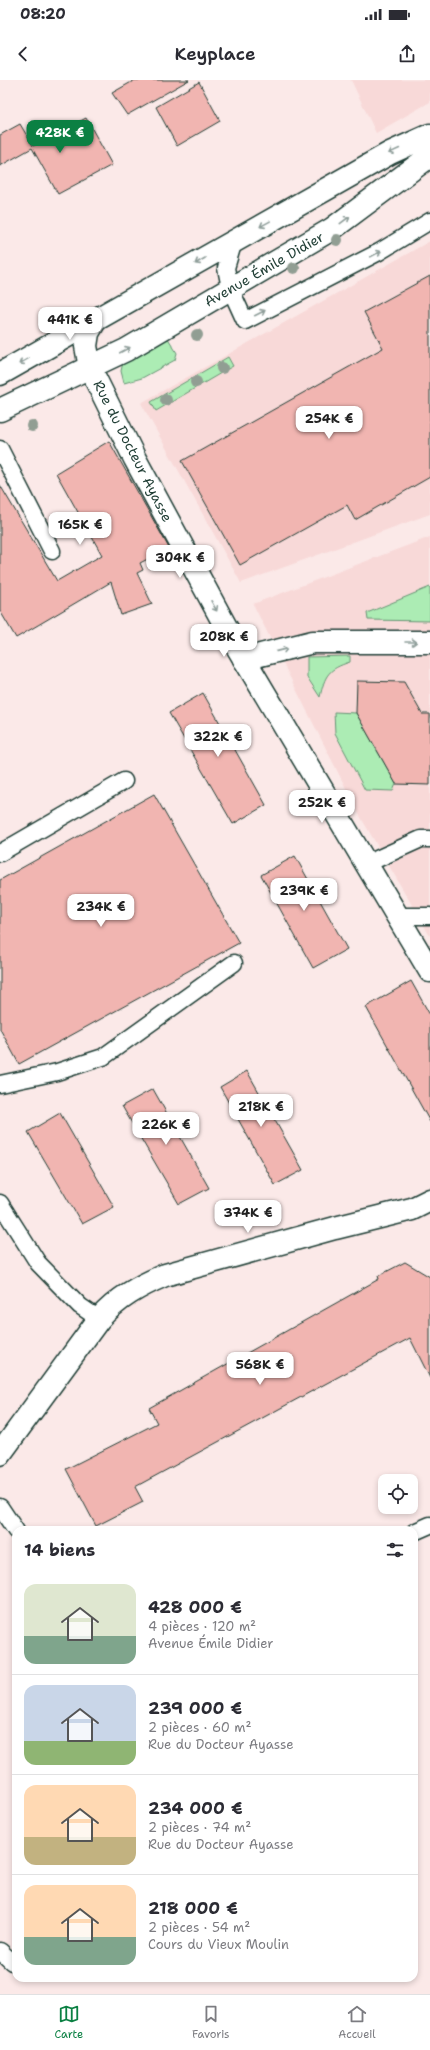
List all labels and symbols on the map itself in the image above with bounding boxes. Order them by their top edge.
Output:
pin: 428K € [27,120,93,154]
one-way arrow [389,148,401,155]
one-way arrow [339,216,350,224]
one-way arrow [259,221,271,228]
street label: Avenue Émile Didier [201,227,327,311]
one-way arrow [369,250,381,257]
one-way arrow [194,257,206,265]
pin: 441K € [37,307,103,341]
one-way arrow [254,309,266,316]
one-way arrow [119,346,131,354]
one-way arrow [19,357,31,365]
street label: Rue du Docteur Ayasse [89,377,177,525]
pin: 254K € [296,406,362,440]
pin: 165K € [47,512,113,546]
pin: 304K € [147,545,213,579]
one-way arrow [211,600,219,612]
pin: 208K € [191,624,257,658]
one-way arrow [404,638,417,646]
one-way arrow [275,645,288,653]
pin: 322K € [185,724,251,758]
pin: 252K € [289,790,355,824]
pin: 239K € [271,878,337,912]
pin: 234K € [68,894,134,928]
pin: 218K € [228,1094,294,1128]
pin: 226K € [133,1112,199,1146]
pin: 374K € [215,1200,281,1234]
pin: 568K € [227,1352,293,1386]

